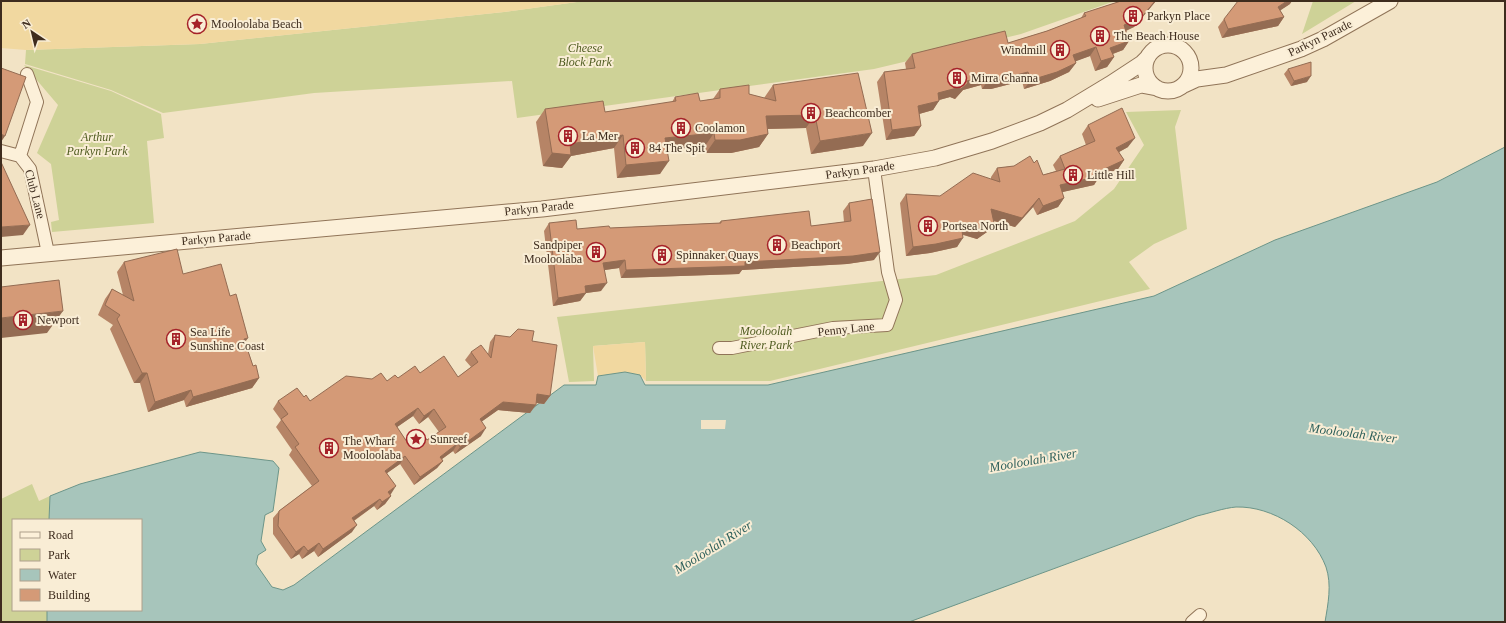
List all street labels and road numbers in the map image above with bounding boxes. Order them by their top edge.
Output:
street label: Parkyn Parade [1286,16,1354,60]
street label: Parkyn Parade [825,158,895,182]
street label: Club Lane [22,168,48,220]
street label: Parkyn Parade [504,197,574,219]
street label: Parkyn Parade [181,228,251,248]
street label: Penny Lane [817,319,875,339]

